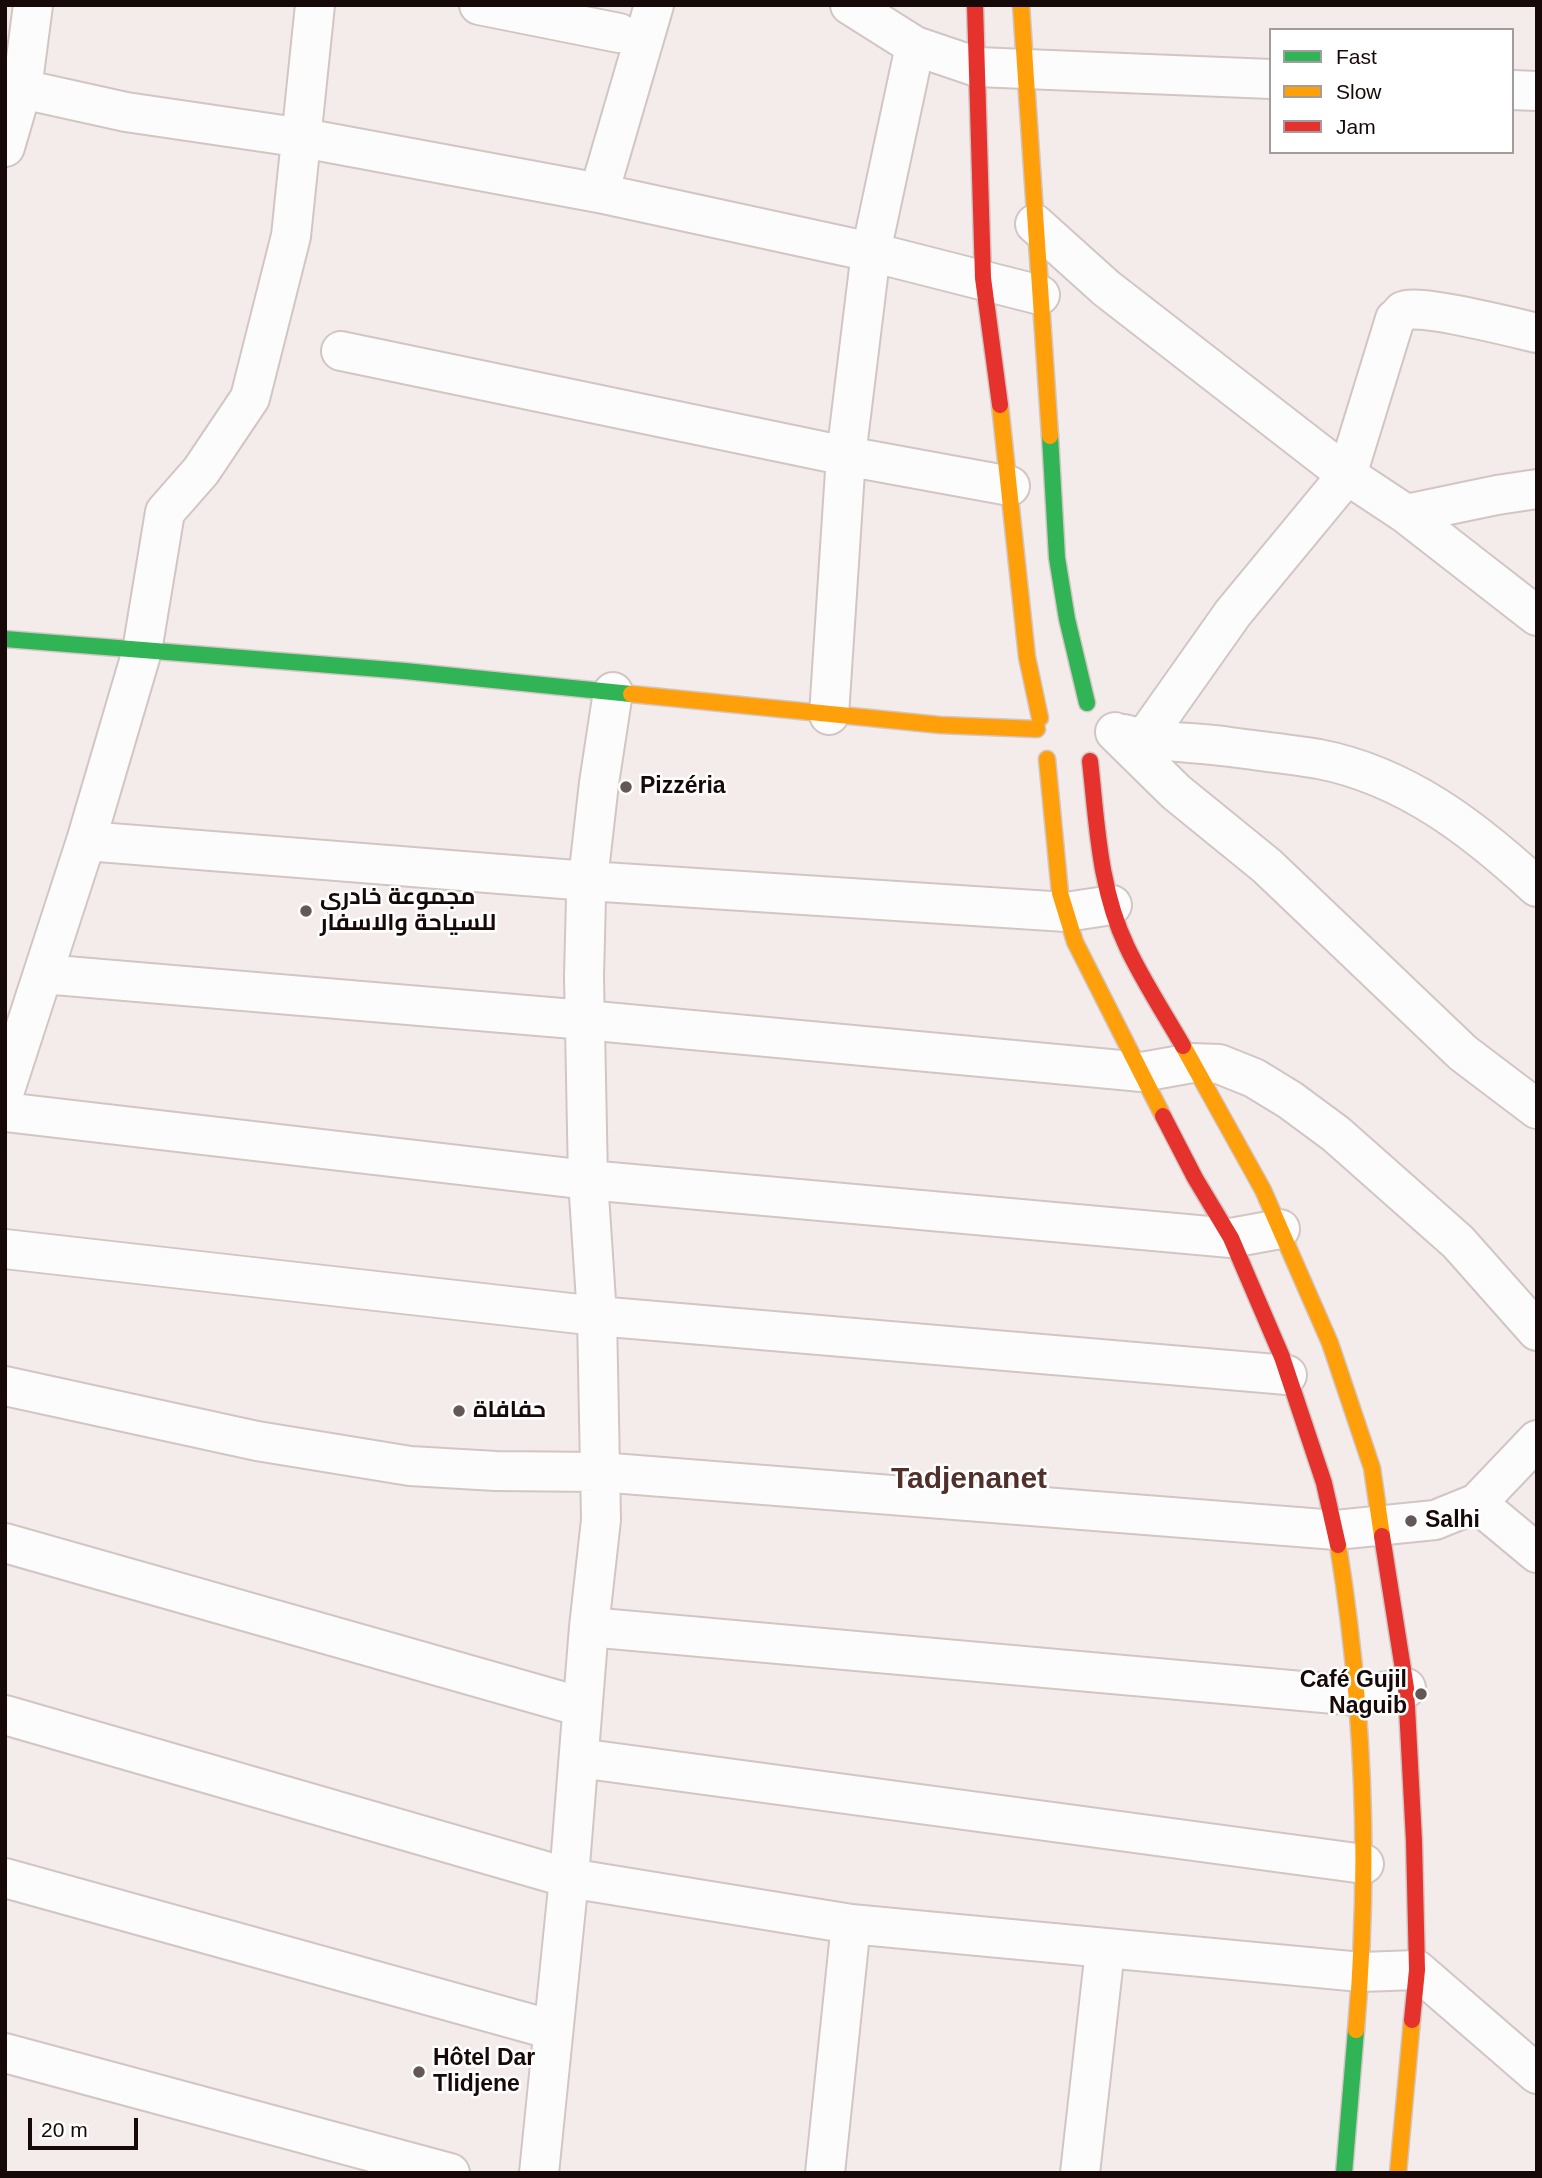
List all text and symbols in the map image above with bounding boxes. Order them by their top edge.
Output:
legend [1269,28,1514,154]
text: Fast [1336,45,1377,68]
text: Slow [1336,80,1382,103]
text: Jam [1336,115,1376,138]
place label: Pizzéria [640,773,726,801]
marker: Pizzéria [618,779,634,795]
place label: مجموعة خادري للسياحة والاسفار [320,884,496,938]
marker: مجموعة خادري للسياحة والاسفار [298,903,314,919]
place label: حفافاة [473,1397,546,1425]
marker: حفافاة [451,1403,467,1419]
district label: Tadjenanet [891,1462,1047,1498]
place label: Salhi [1425,1507,1480,1535]
marker: Salhi [1403,1513,1419,1529]
place label: Café Gujil Naguib [1300,1667,1407,1721]
marker: Café Gujil Naguib [1413,1686,1429,1702]
place label: Hôtel Dar Tlidjene [433,2045,535,2099]
marker: Hôtel Dar Tlidjene [411,2064,427,2080]
scale bar [32,2104,142,2148]
text: 20 m [41,2118,88,2141]

